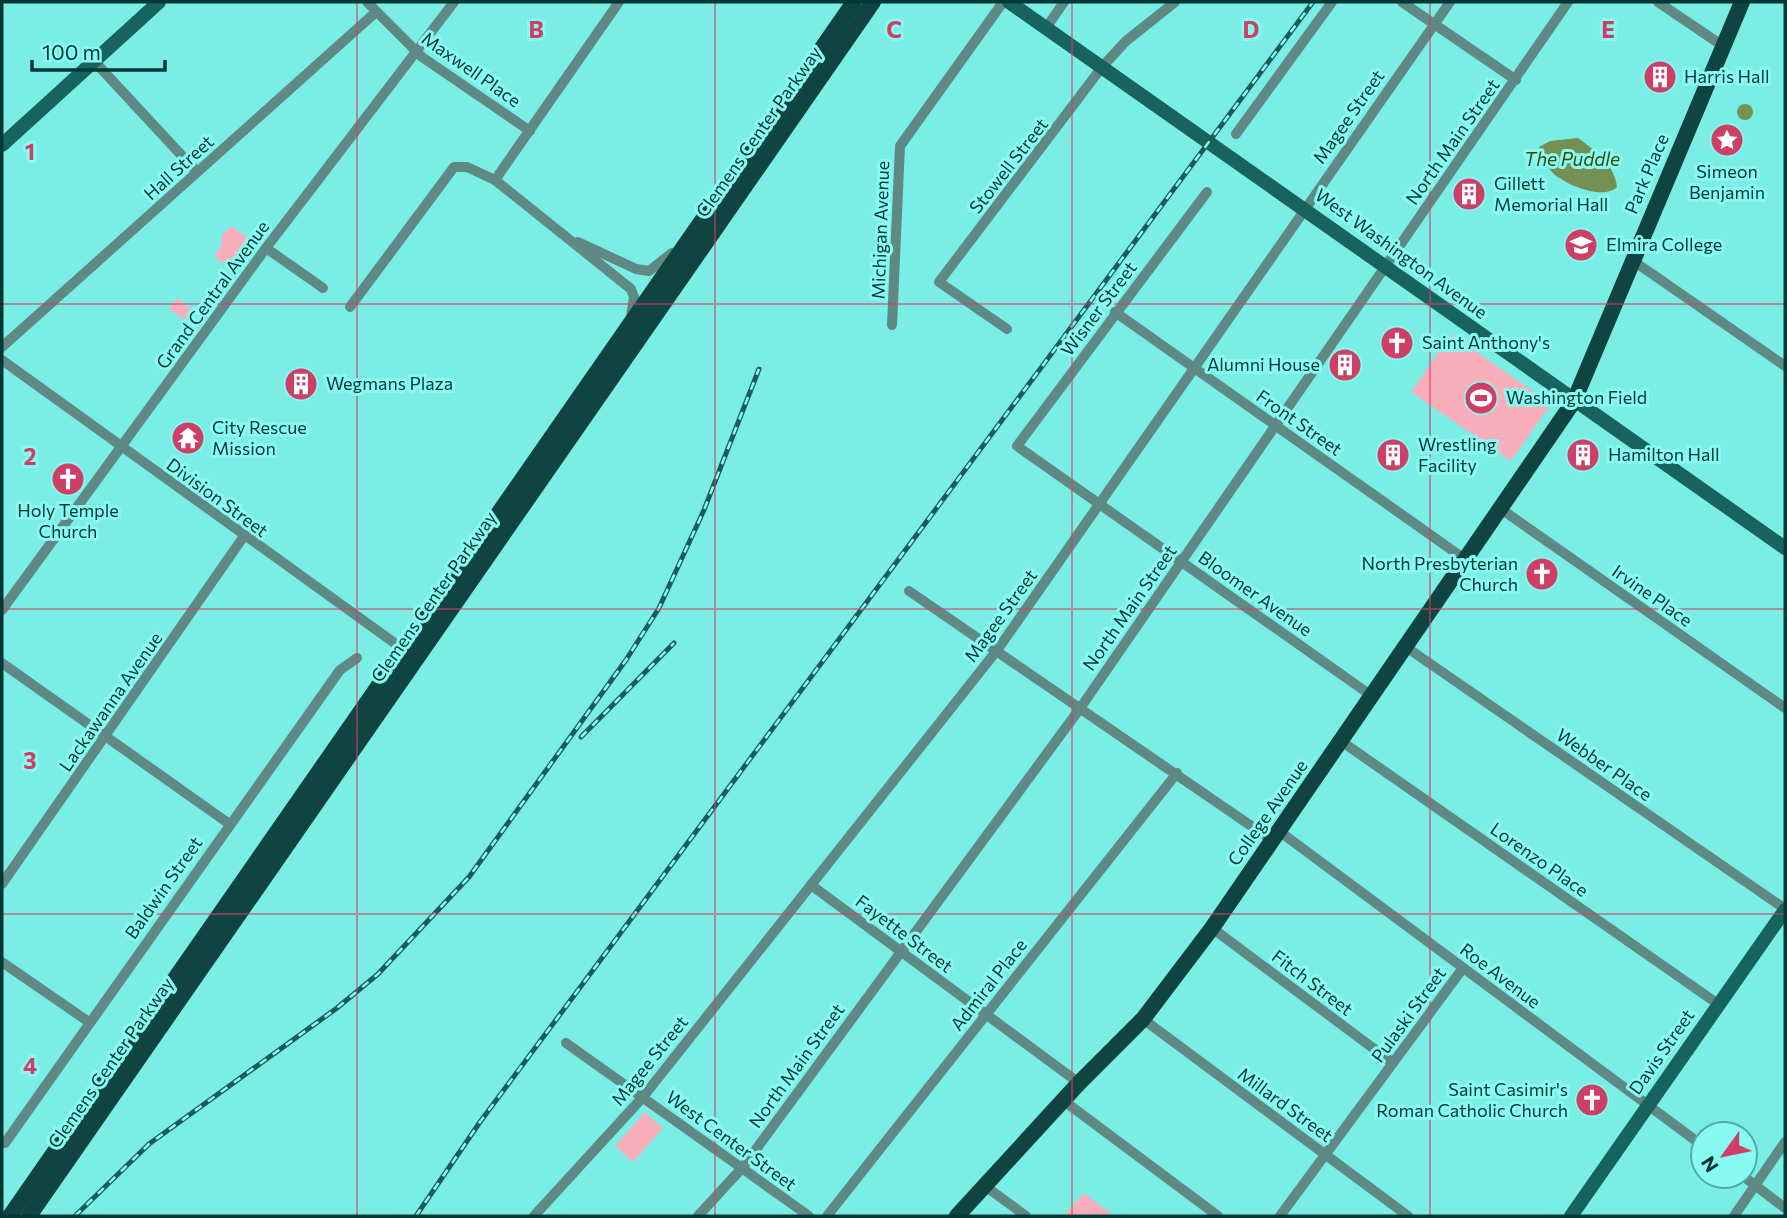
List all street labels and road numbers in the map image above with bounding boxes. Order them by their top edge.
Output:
street label: Maxwell Place [418,27,525,111]
street label: Clemens Center Parkway [691,42,826,221]
street label: Magee Street [1308,65,1389,168]
street label: North Main Street [1401,74,1504,209]
street label: Stowell Street [964,113,1052,218]
street label: Hall Street [139,130,218,204]
street label: Park Place [1619,130,1673,217]
street label: Michigan Avenue [867,160,893,300]
street label: West Washington Avenue [1311,183,1492,323]
street label: Grand Central Avenue [151,216,273,373]
street label: Wisner Street [1056,257,1141,360]
street label: Front Street [1252,385,1347,460]
street label: Division Street [163,453,273,541]
street label: Clemens Center Parkway [366,507,501,686]
street label: North Main Street [1078,540,1181,675]
street label: Bloomer Avenue [1195,546,1317,640]
street label: Irvine Place [1608,559,1697,631]
street label: Magee Street [959,565,1041,666]
street label: Lackawanna Avenue [54,628,166,775]
street label: Webber Place [1553,723,1657,805]
street label: College Avenue [1223,755,1312,870]
street label: Lorenzo Place [1486,817,1593,901]
street label: Baldwin Street [120,832,207,943]
street label: Fayette Street [852,890,958,977]
street label: Admiral Place [945,934,1031,1035]
street label: Roe Avenue [1456,938,1545,1013]
street label: Fitch Street [1268,945,1357,1020]
street label: Pulaski Street [1366,963,1450,1066]
street label: Clemens Center Parkway [43,973,178,1152]
street label: North Main Street [744,999,849,1132]
street label: Davis Street [1624,1005,1699,1098]
street label: Magee Street [606,1011,692,1110]
street label: Millard Street [1234,1062,1337,1146]
street label: West Center Street [662,1085,801,1195]

